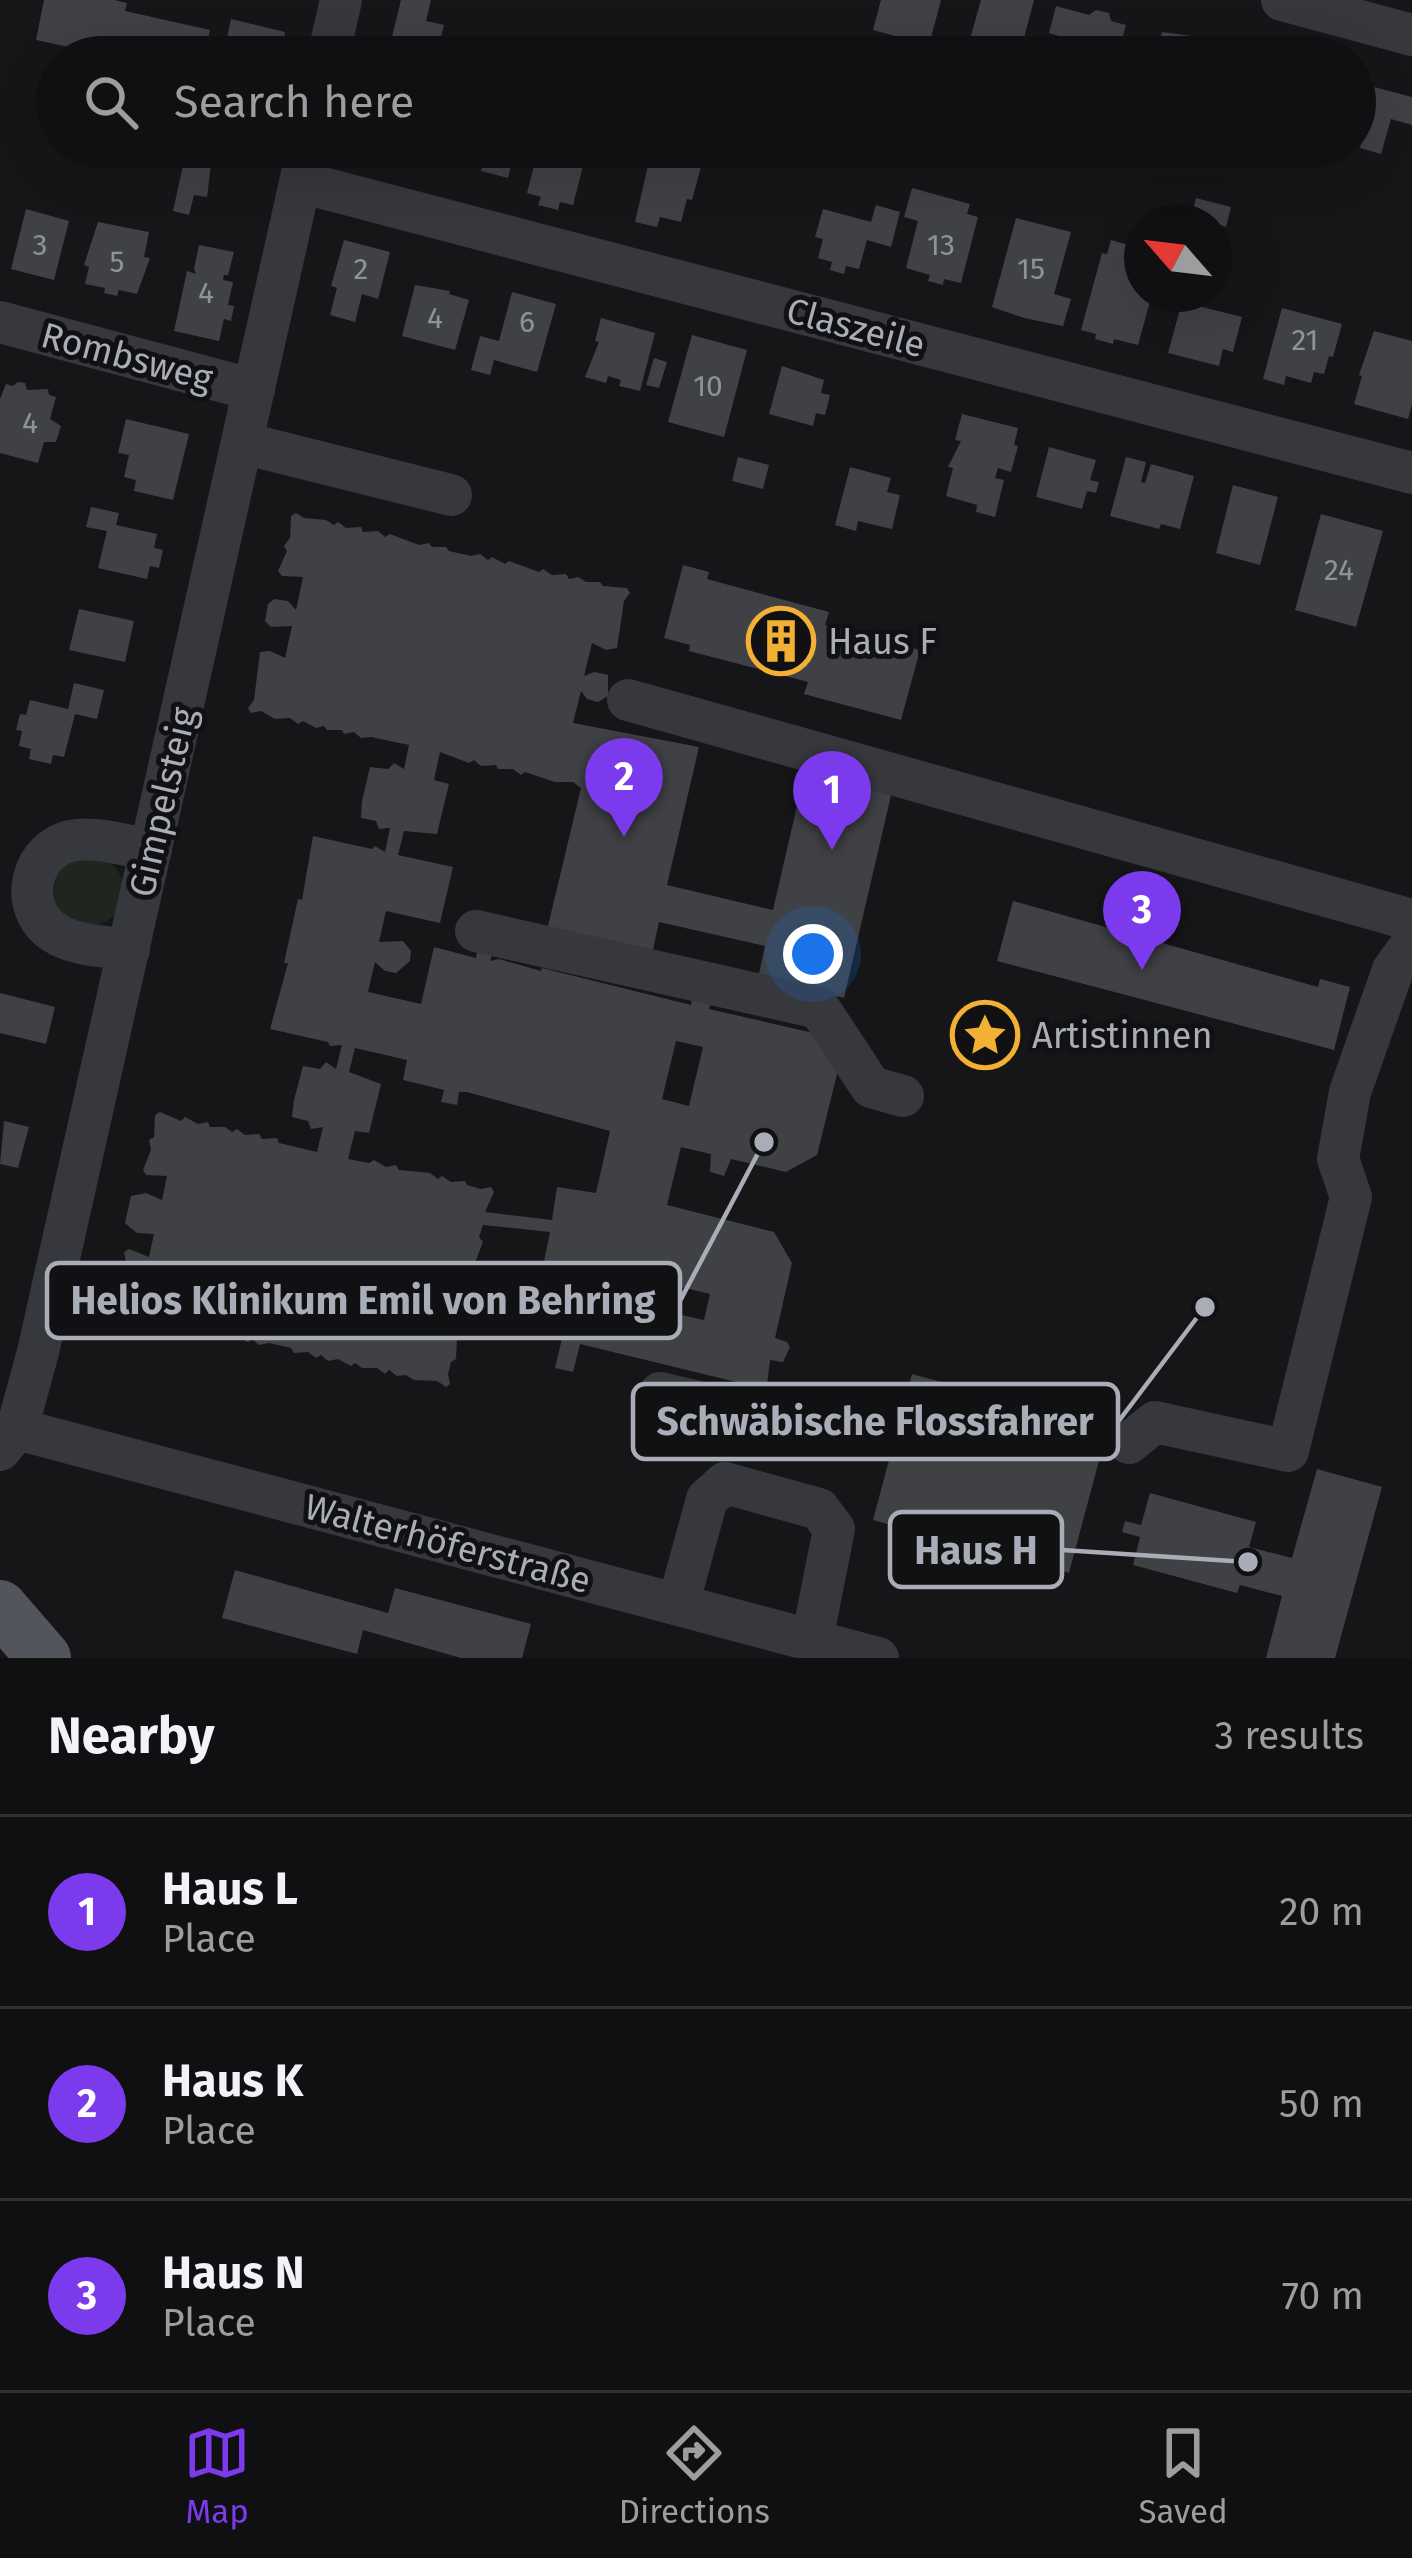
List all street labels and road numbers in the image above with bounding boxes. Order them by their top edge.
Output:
street label: Claszeile [782,288,930,368]
street label: Rombsweg [36,313,217,401]
street label: Gimpelsteig [120,703,206,901]
street label: Walterhöferstraße [300,1485,596,1603]

